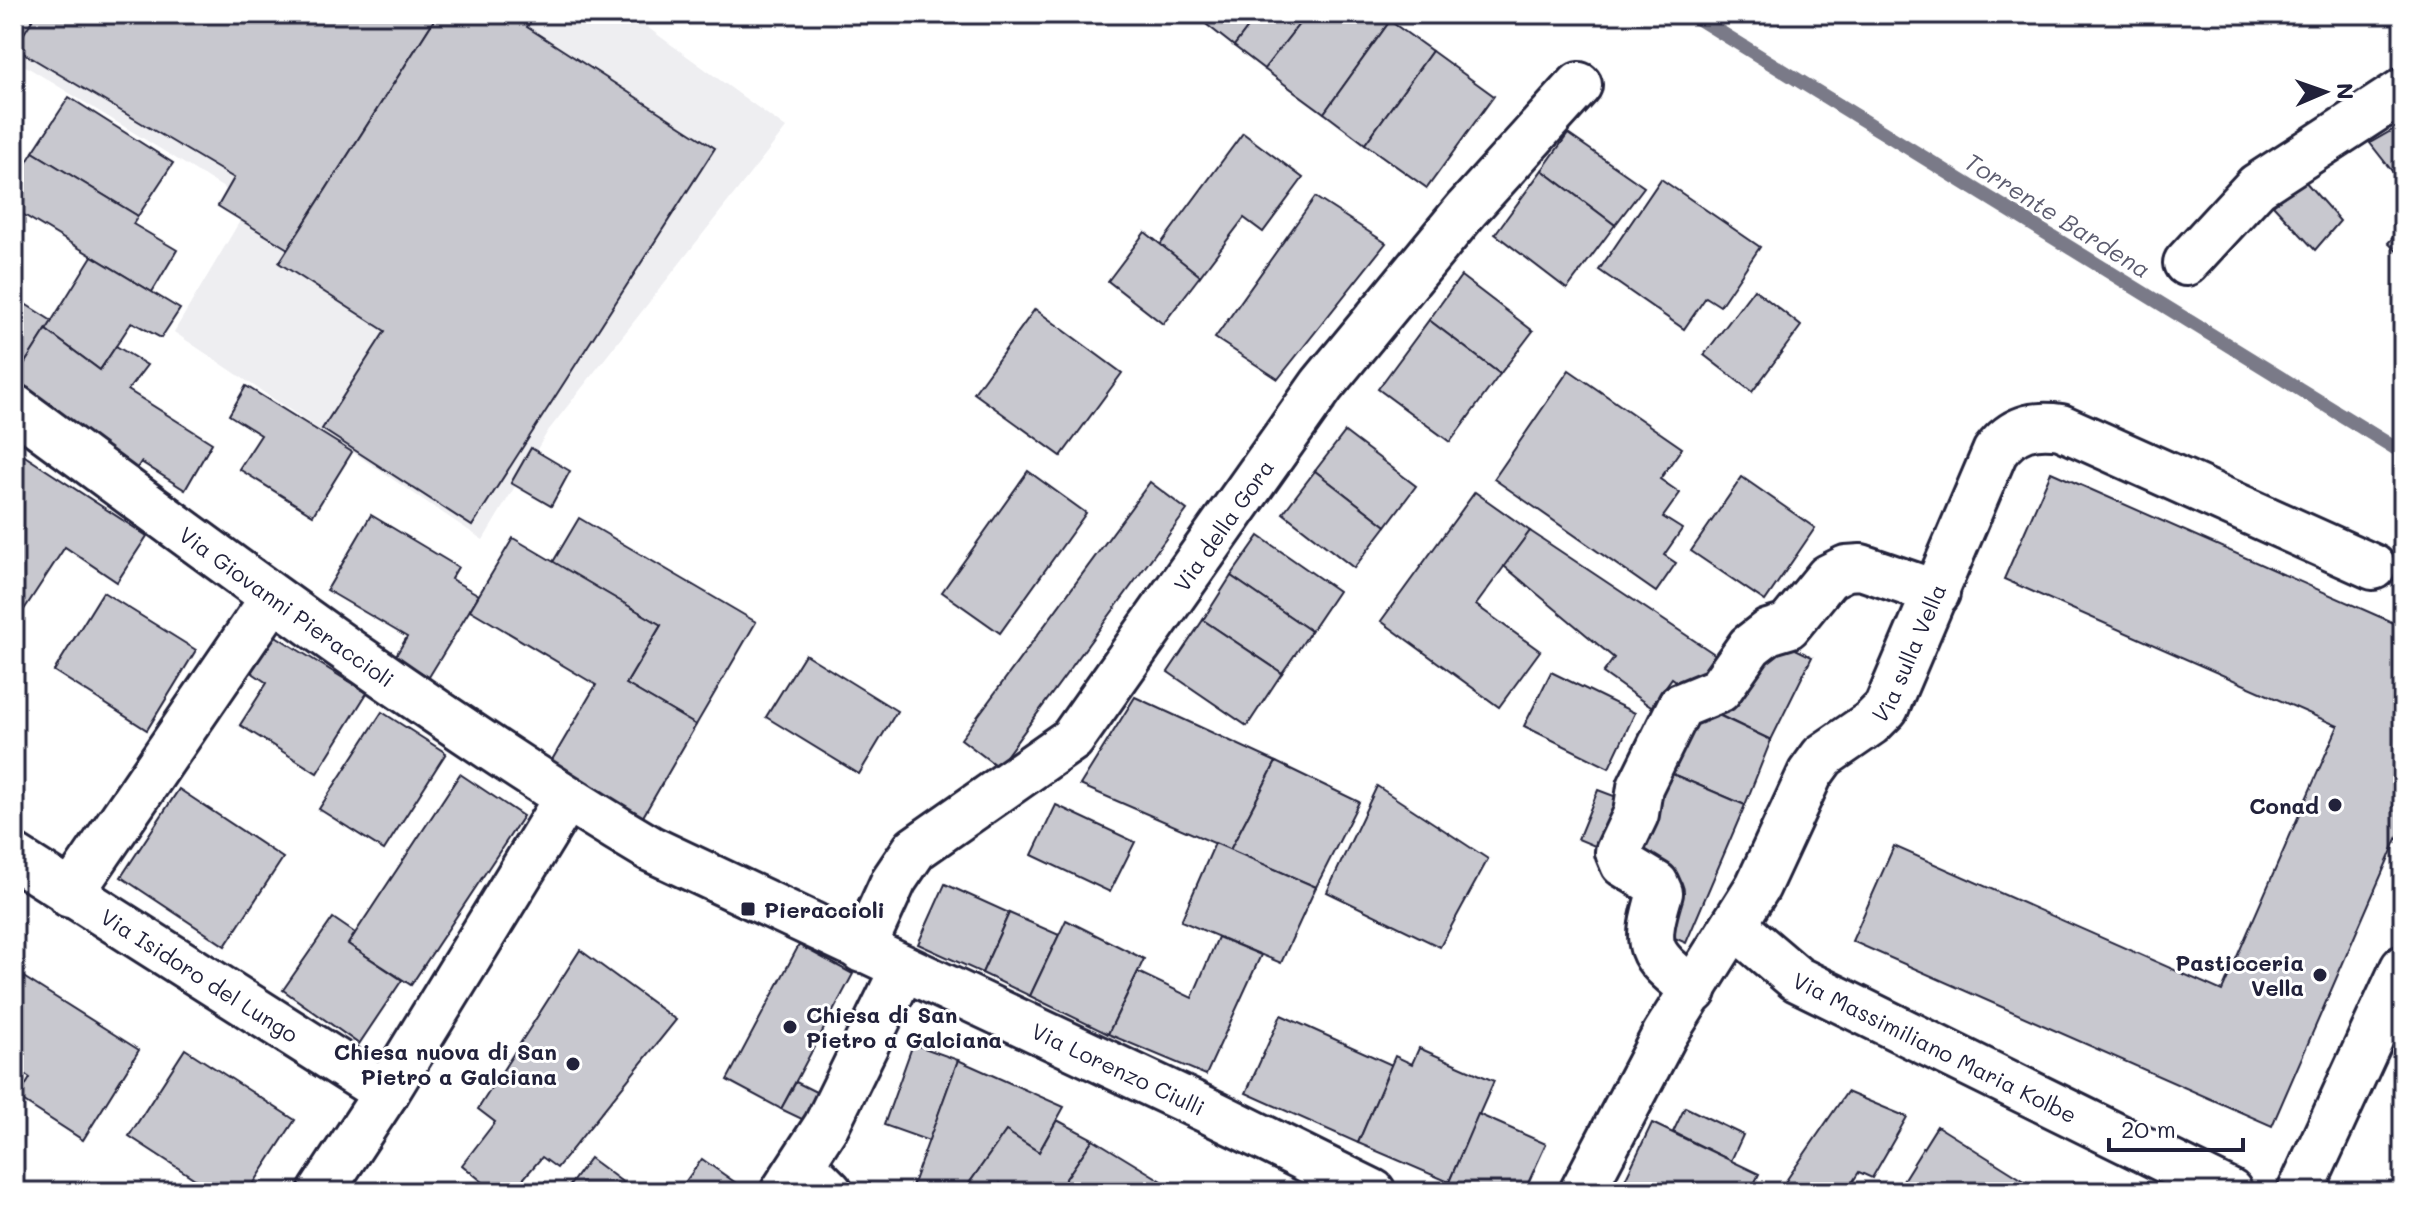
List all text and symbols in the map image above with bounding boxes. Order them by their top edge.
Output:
north arrow [2285,52,2365,132]
text: N [2331,82,2360,100]
water label: Torrente Bardena [1959,145,2157,285]
street label: Via della Gora [1166,453,1280,597]
street label: Via Giovanni Pieraccioli [174,519,400,693]
street label: Via sulla Vella [1865,579,1952,729]
place label: Conad [2249,791,2319,820]
marker: Conad [2326,796,2344,814]
place label: Pieraccioli [764,895,885,924]
marker: Pieraccioli [739,900,757,918]
street label: Via Isidoro del Lungo [95,901,304,1048]
place label: Pasticceria Vella [2175,948,2304,1002]
street label: Via Massimiliano Maria Kolbe [1788,965,2082,1129]
marker: Pasticceria Vella [2311,966,2329,984]
place label: Chiesa di San Pietro a Galciana [806,1000,1002,1054]
street label: Via Lorenzo Ciulli [1027,1015,1209,1122]
marker: Chiesa di San Pietro a Galciana [781,1018,799,1036]
place label: Chiesa nuova di San Pietro a Galciana [334,1037,557,1091]
marker: Chiesa nuova di San Pietro a Galciana [564,1055,582,1073]
scale bar [2109,1102,2243,1152]
text: 20 m [2121,1113,2176,1144]

